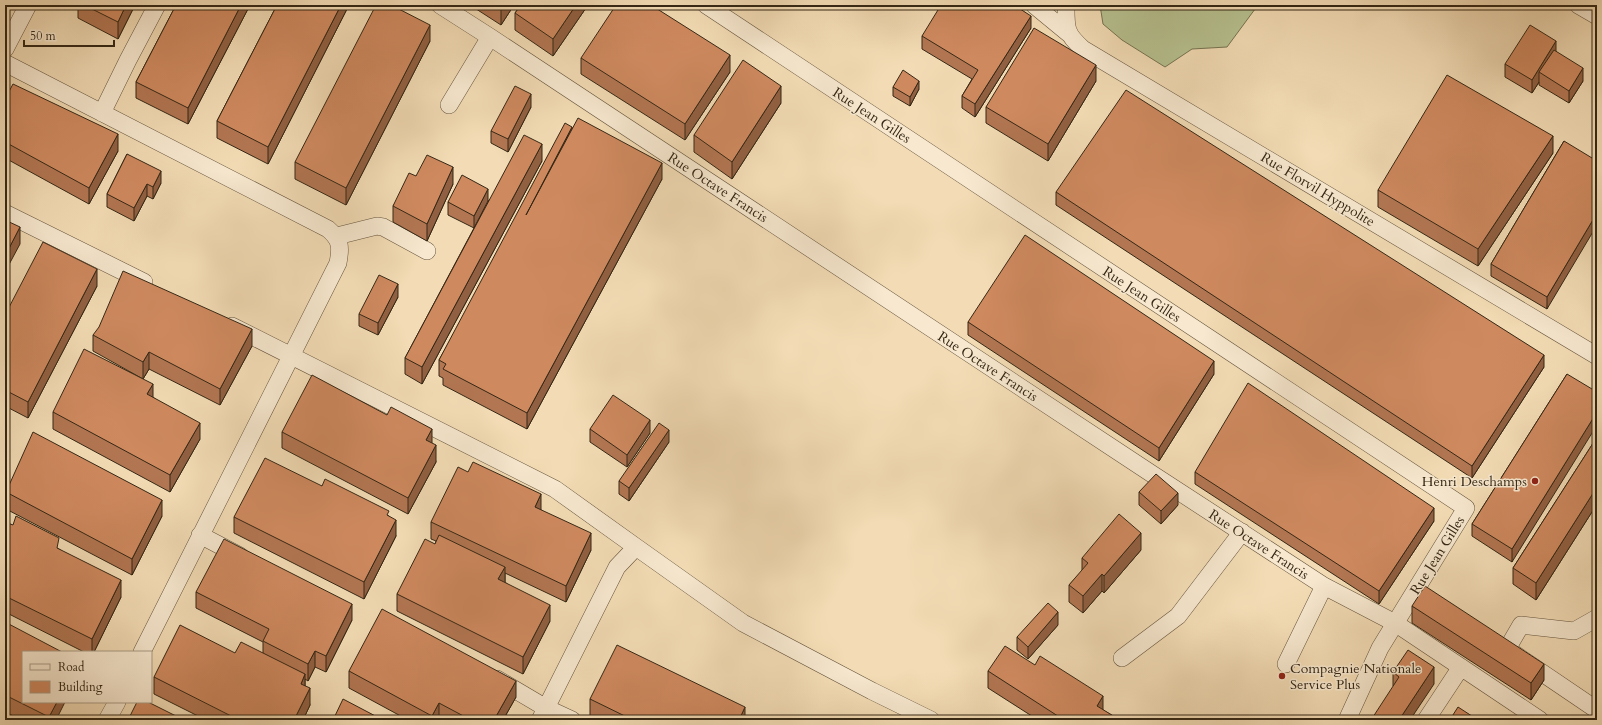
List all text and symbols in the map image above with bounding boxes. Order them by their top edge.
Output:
scale bar [24,22,114,48]
text: 50 m [30,28,57,44]
street label: Rue Jean Gilles [829,83,915,148]
street label: Rue Octave Francis [664,148,772,227]
street label: Rue Florvil Hyppolite [1257,148,1378,231]
street label: Rue Jean Gilles [1099,262,1185,327]
street label: Rue Octave Francis [934,327,1042,406]
place label: Henri Deschamps [1422,472,1527,491]
marker: Henri Deschamps [1530,476,1540,486]
street label: Rue Octave Francis [1205,505,1313,584]
street label: Rue Jean Gilles [1406,512,1469,598]
legend [22,651,152,703]
text: Road [58,659,85,675]
place label: Compagnie Nationale Service Plus [1290,659,1421,694]
marker: Compagnie Nationale Service Plus [1277,671,1287,681]
text: Building [58,679,103,695]

